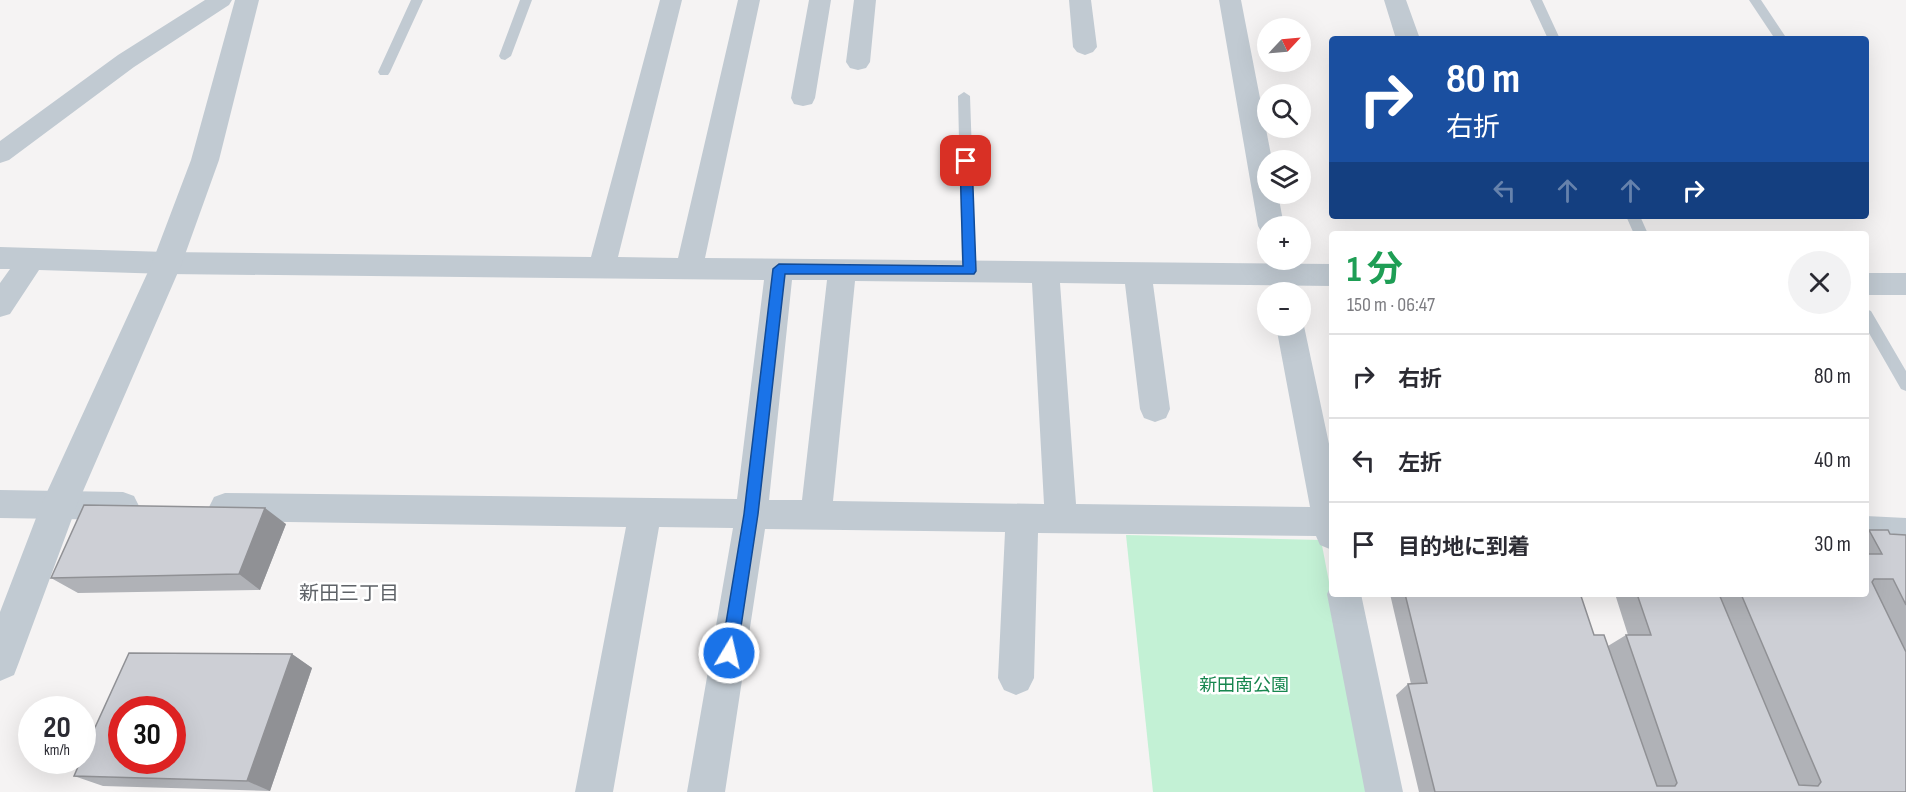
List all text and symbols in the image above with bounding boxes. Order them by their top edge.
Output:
north arrow [1257,18,1311,72]
map controls [1257,18,1311,336]
text: 80 m [1446,54,1520,105]
icon: right [1347,60,1425,138]
button: search [1257,84,1311,138]
text: 右折 [1446,112,1500,144]
pin [940,135,991,186]
icon: arrive [949,144,982,177]
button: layers [1257,150,1311,204]
icon: left [1488,174,1521,207]
icon: ahead [1551,174,1584,207]
icon: ahead [1614,174,1647,207]
icon: right [1677,174,1710,207]
button: + [1257,216,1311,270]
text: 1 分 [1347,249,1403,292]
button: close [1788,251,1851,314]
button: − [1257,282,1311,336]
text: 150 m · 06:47 [1347,293,1435,317]
icon: right [1347,360,1380,393]
text: 80 m [1814,363,1851,390]
text: 右折 [1398,366,1442,393]
icon: left [1347,444,1380,477]
text: 40 m [1814,447,1851,474]
text: 左折 [1398,450,1442,477]
icon: arrive [1347,528,1380,561]
text: 30 m [1814,531,1851,558]
text: 目的地に到着 [1398,534,1530,561]
district label: 新田三丁目 [299,582,399,606]
position arrow [697,621,761,685]
park label: 新田南公園 [1199,675,1289,696]
speed limit sign: 30 [108,696,186,774]
text: 20 [43,710,71,746]
text: km/h [44,741,70,760]

